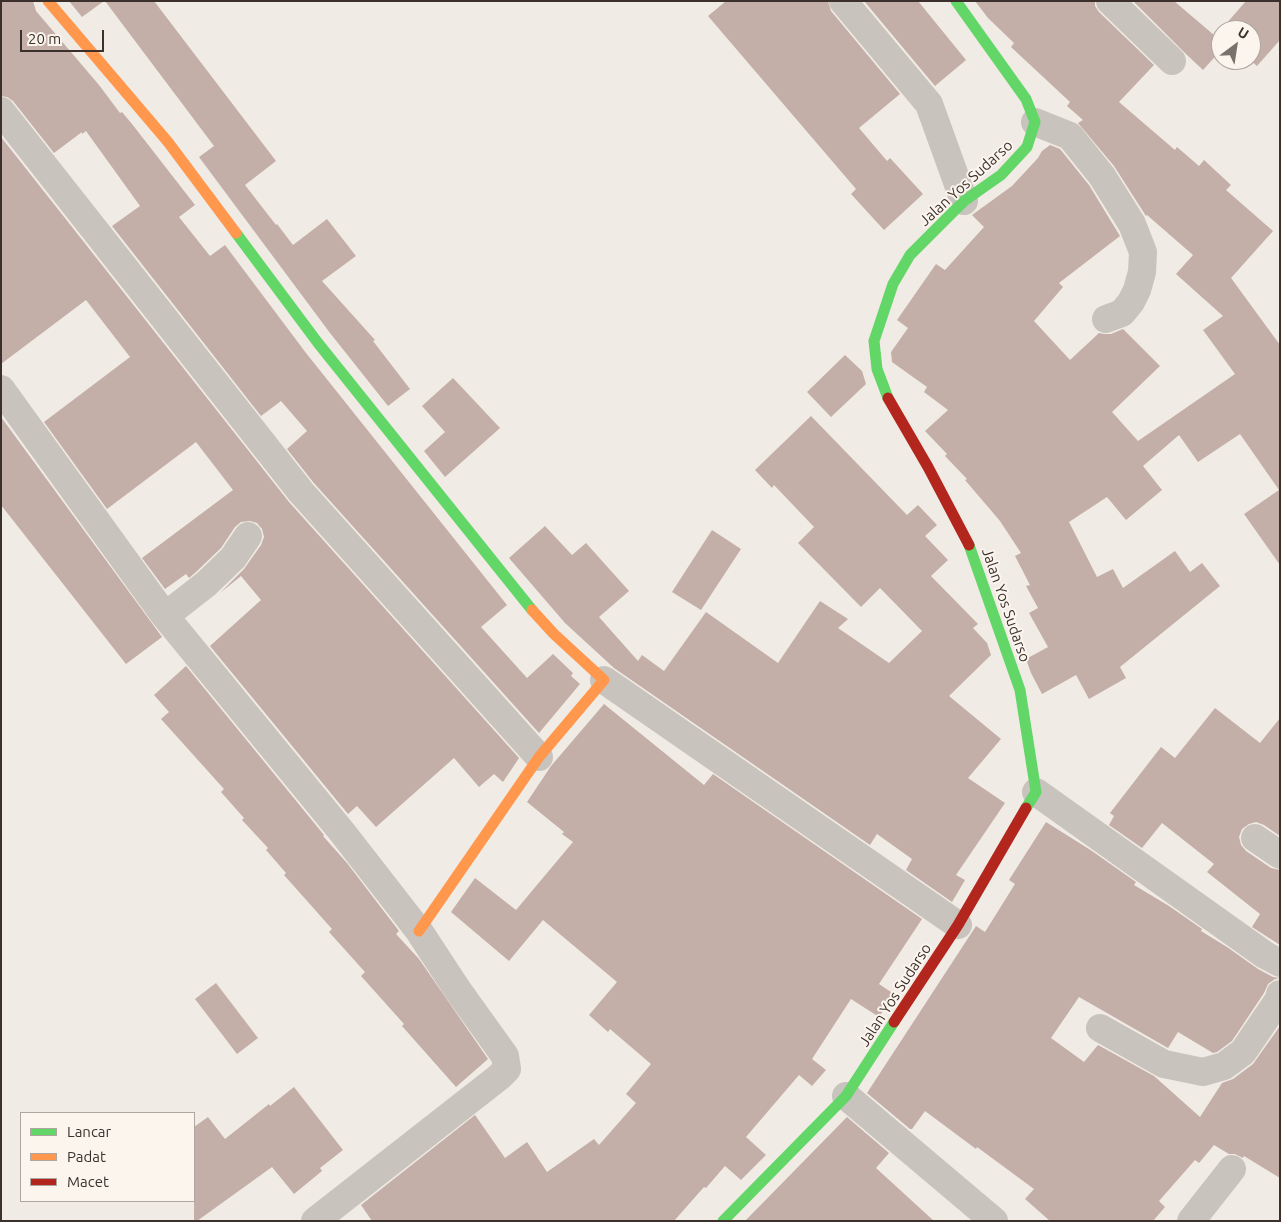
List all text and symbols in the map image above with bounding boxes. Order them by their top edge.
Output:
scale bar [22,20,106,52]
north arrow [1211,20,1261,70]
text: U [1235,24,1252,42]
text: 20 m [28,30,61,47]
street label: Jalan Yos Sudarso [916,136,1016,230]
street label: Jalan Yos Sudarso [978,546,1034,664]
street label: Jalan Yos Sudarso [855,940,935,1050]
legend [20,1112,195,1202]
text: Lancar [67,1123,111,1140]
text: Padat [67,1148,106,1165]
text: Macet [67,1173,109,1190]

